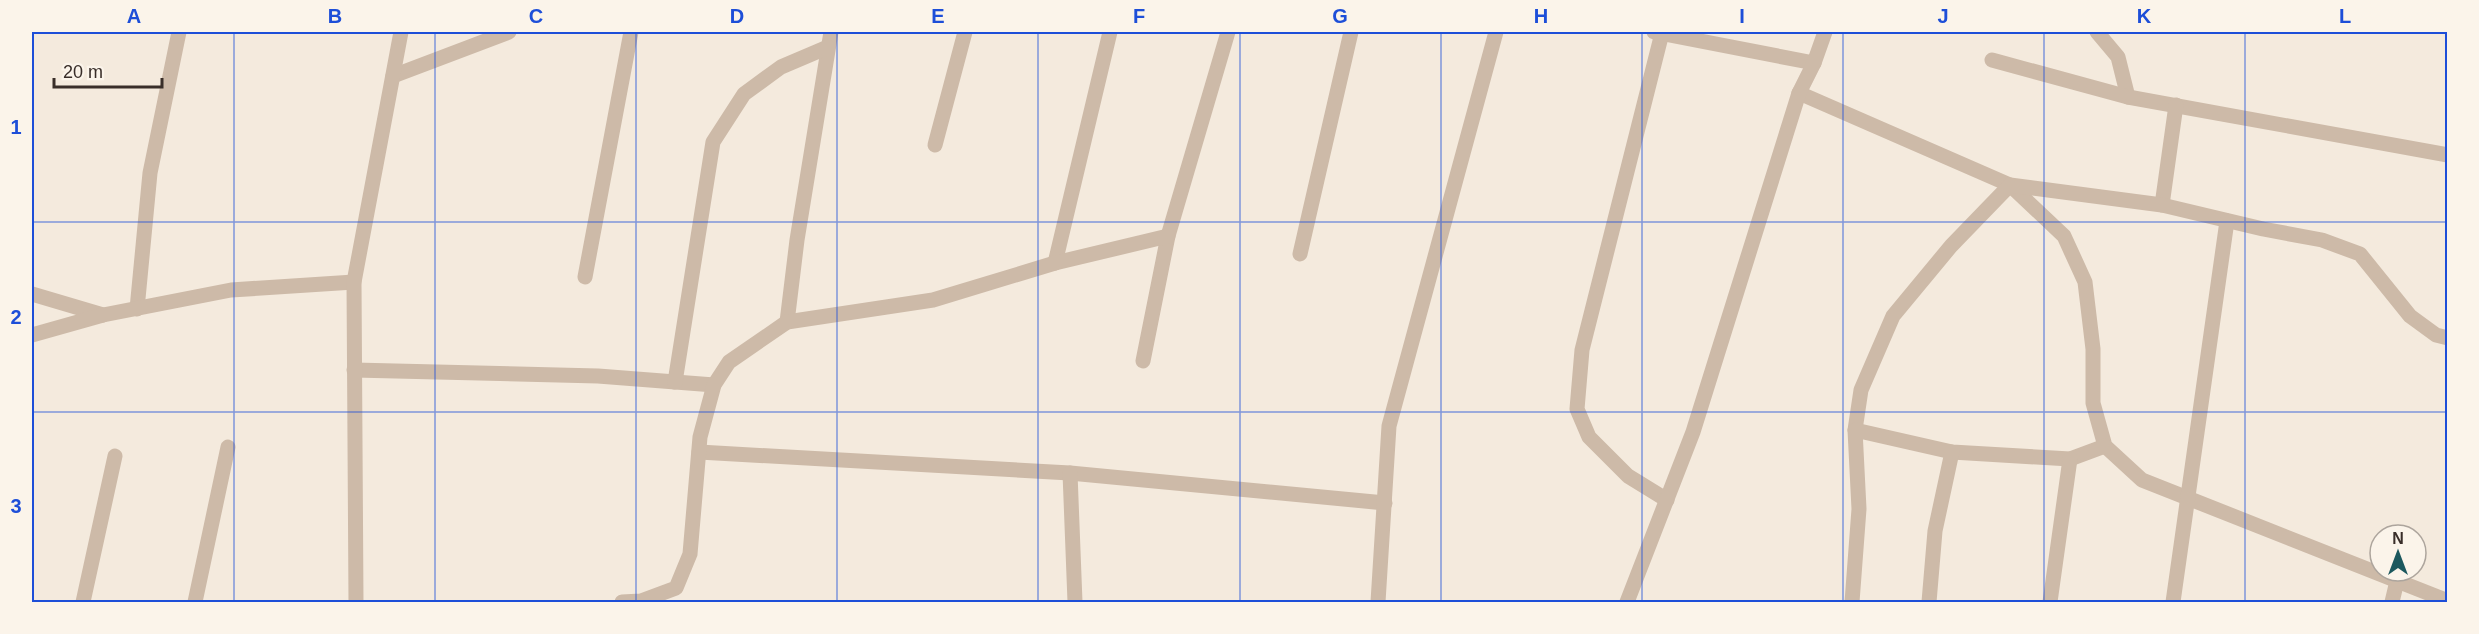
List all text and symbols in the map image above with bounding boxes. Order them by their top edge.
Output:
text: A [127,5,141,27]
text: B [328,5,342,27]
text: C [529,5,543,27]
text: D [730,5,744,27]
text: E [931,5,945,27]
text: F [1133,5,1145,27]
text: G [1332,5,1348,27]
text: H [1534,5,1548,27]
text: I [1739,5,1745,27]
text: J [1937,5,1949,27]
text: K [2137,5,2152,27]
text: L [2339,5,2351,27]
scale bar [54,51,162,89]
text: 20 m [63,62,103,82]
text: 1 [10,116,22,138]
text: 2 [10,306,22,328]
text: 3 [10,495,22,517]
north arrow [2368,523,2428,583]
text: N [2392,530,2404,547]

